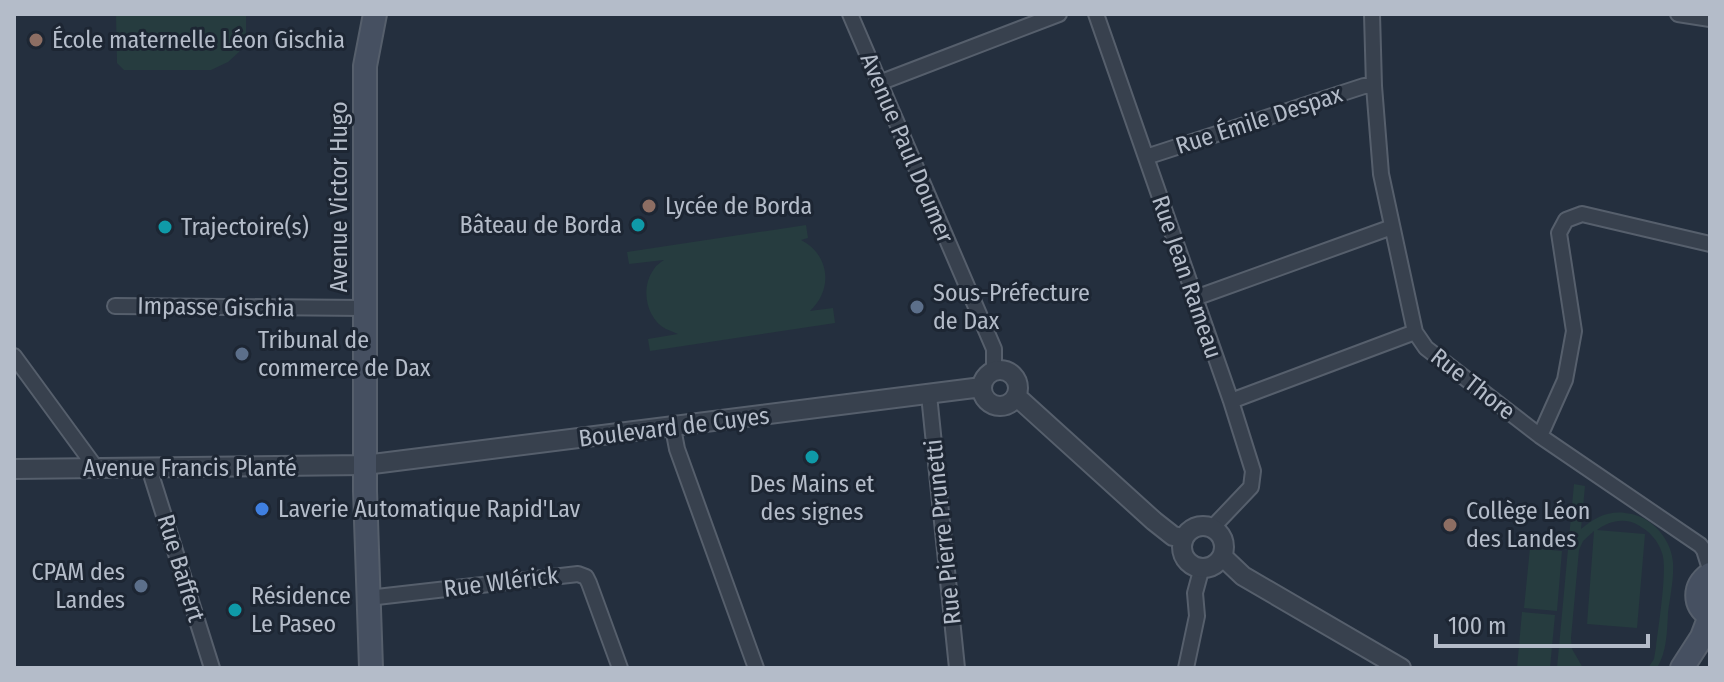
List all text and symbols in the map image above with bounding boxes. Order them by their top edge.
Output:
place label: École maternelle Léon Gischia [52,25,345,54]
marker: École maternelle Léon Gischia [27,31,45,49]
street label: Avenue Paul Doumer [854,49,960,248]
street label: Rue Émile Despax [1172,79,1346,160]
street label: Avenue Victor Hugo [325,101,353,293]
place label: Lycée de Borda [665,192,812,220]
street label: Rue Jean Rameau [1146,192,1228,362]
marker: Lycée de Borda [640,197,658,215]
place label: Bâteau de Borda [460,211,622,239]
place label: Trajectoire(s) [181,213,309,241]
marker: Bâteau de Borda [629,216,647,234]
marker: Trajectoire(s) [156,218,174,236]
place label: Sous-Préfecture de Dax [933,279,1090,335]
street label: Impasse Gischia [137,292,295,322]
marker: Sous-Préfecture de Dax [908,298,926,316]
place label: Tribunal de commerce de Dax [258,326,431,382]
street label: Rue Thore [1425,342,1521,426]
marker: Tribunal de commerce de Dax [233,345,251,363]
street label: Boulevard de Cuyes [577,401,771,453]
street label: Rue Pierre Prunetti [919,438,967,626]
marker: Des Mains et des signes [803,448,821,466]
street label: Avenue Francis Planté [83,454,297,482]
place label: Des Mains et des signes [750,470,875,526]
place label: Laverie Automatique Rapid'Lav [278,495,581,523]
place label: Collège Léon des Landes [1466,497,1590,553]
marker: Laverie Automatique Rapid'Lav [253,500,271,518]
street label: Rue Baffert [151,511,211,625]
marker: Collège Léon des Landes [1441,516,1459,534]
place label: CPAM des Landes [31,558,125,614]
street label: Rue Wlérick [442,561,561,603]
marker: CPAM des Landes [132,577,150,595]
place label: Résidence Le Paseo [251,582,351,638]
scale bar [1436,598,1648,648]
marker: Résidence Le Paseo [226,601,244,619]
text: 100 m [1448,612,1506,640]

